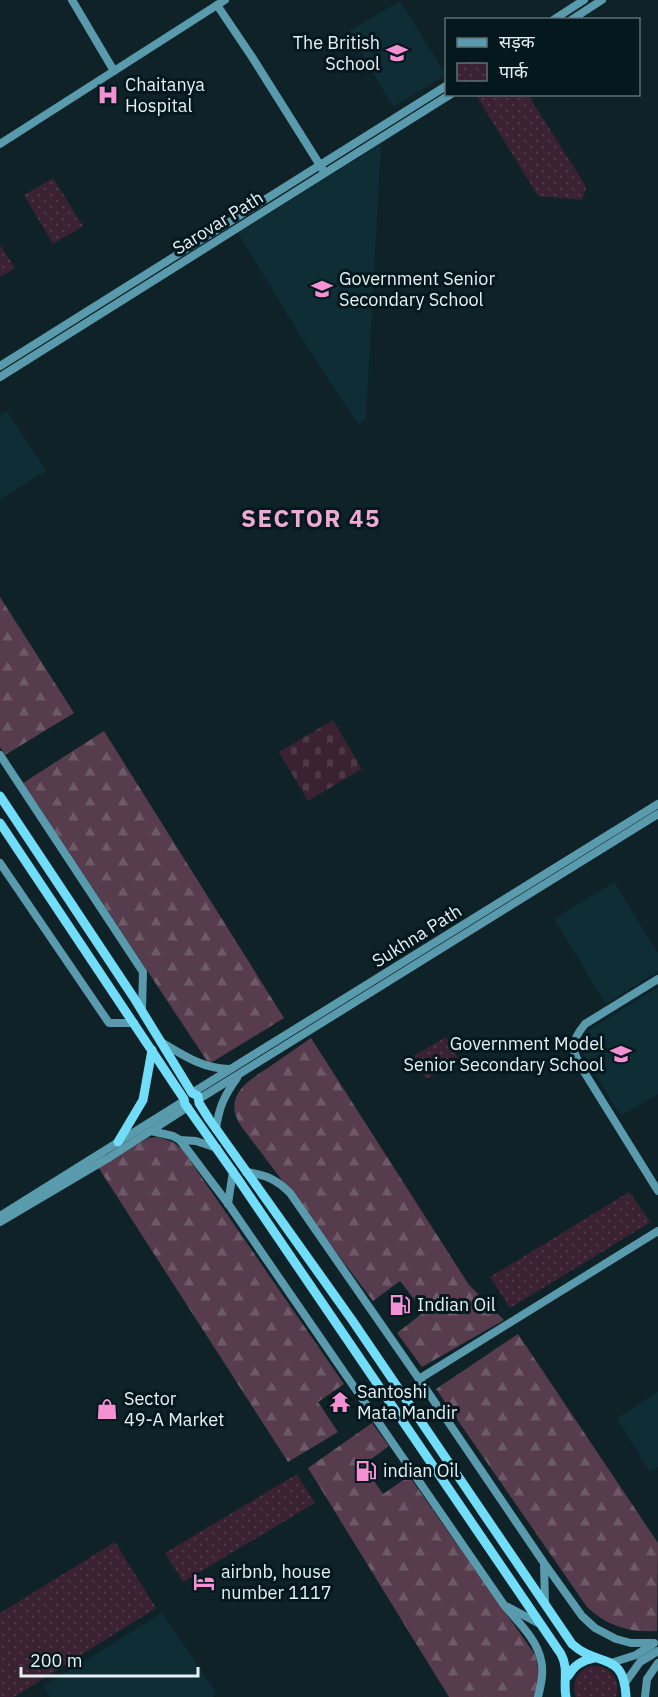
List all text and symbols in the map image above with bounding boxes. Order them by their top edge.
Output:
legend [445,18,640,96]
text: सड़क [499,30,536,53]
place label: The British School [293,31,380,75]
school or university icon: The British School [385,41,409,65]
text: पार्क [499,60,529,83]
place label: Chaitanya Hospital [125,73,205,117]
hospital icon: Chaitanya Hospital [96,83,120,107]
street label: Sarovar Path [168,186,267,260]
place label: Government Senior Secondary School [339,267,495,311]
school or university icon: Government Senior Secondary School [310,277,334,301]
district label: SECTOR 45 [241,502,381,534]
street label: Sukhna Path [368,899,466,972]
place label: Government Model Senior Secondary School [404,1032,604,1076]
school or university icon: Government Model Senior Secondary School [609,1042,633,1066]
fuel station icon: Indian Oil [388,1293,412,1317]
place label: Indian Oil [417,1293,496,1316]
place label: Santoshi Mata Mandir [357,1380,458,1424]
place label: Sector 49-A Market [124,1387,224,1431]
temple icon: Santoshi Mata Mandir [328,1390,352,1414]
shop icon: Sector 49-A Market [95,1397,119,1421]
fuel station icon: indian Oil [354,1459,378,1483]
place label: indian Oil [383,1459,459,1482]
place label: airbnb, house number 1117 [221,1560,332,1604]
hotel icon: airbnb, house number 1117 [192,1570,216,1594]
scale bar [21,1640,198,1678]
text: 200 m [30,1649,82,1672]

